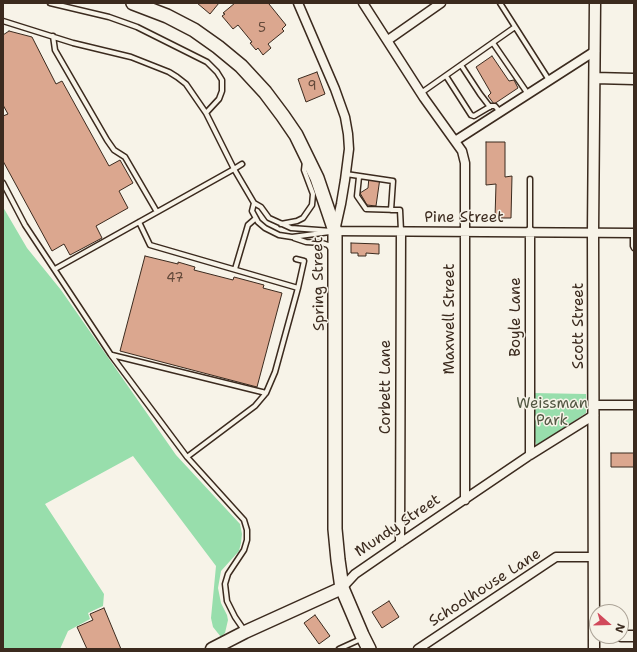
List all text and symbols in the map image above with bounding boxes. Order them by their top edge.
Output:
house number: 5 [258,21,266,37]
house number: 9 [307,79,317,95]
street label: Pine Street [424,209,504,227]
street label: Spring Street [309,237,329,331]
street label: Maxwell Street [441,263,459,375]
house number: 47 [166,271,184,287]
street label: Boyle Lane [507,277,525,357]
street label: Scott Street [570,283,588,369]
street label: Corbett Lane [377,340,395,434]
park label: Weissman Park [516,395,588,430]
street label: Mundy Street [352,491,444,561]
street label: Schoolhouse Lane [426,545,544,631]
north arrow [589,604,629,644]
text: N [611,621,628,635]

